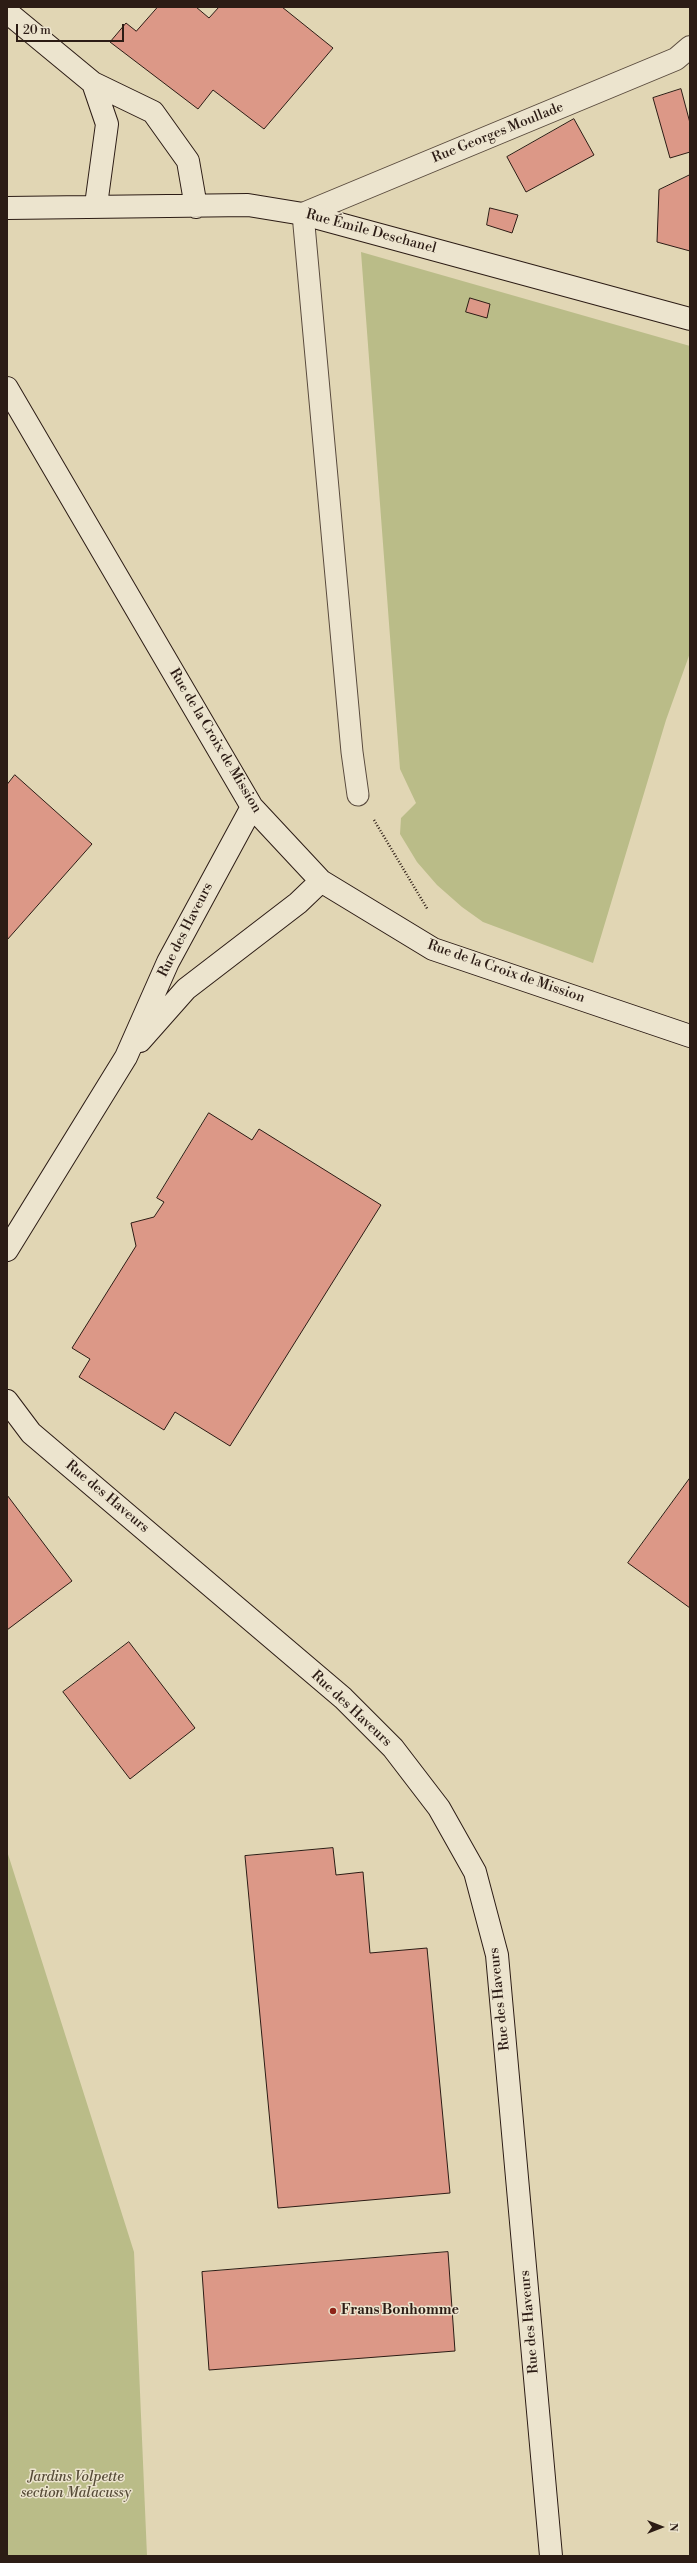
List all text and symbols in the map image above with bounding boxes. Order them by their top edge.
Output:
scale bar [18,16,126,42]
text: 20 m [23,23,51,38]
street label: Rue Georges Moullade [430,99,566,167]
street label: Rue Émile Deschanel [304,207,438,257]
street label: Rue de la Croix de Mission [165,666,265,816]
street label: Rue des Haveurs [155,880,217,980]
street label: Rue de la Croix de Mission [425,937,587,1007]
street label: Rue des Haveurs [62,1457,152,1537]
street label: Rue des Haveurs [307,1667,395,1751]
street label: Rue des Haveurs [486,1947,514,2051]
street label: Rue des Haveurs [517,2270,543,2374]
place label: Frans Bonhomme [341,2303,459,2319]
marker: Frans Bonhomme [328,2306,338,2316]
park label: Jardins Volpette section Malacussy [21,2470,131,2502]
north arrow [641,2507,681,2547]
text: N [666,2523,680,2531]

